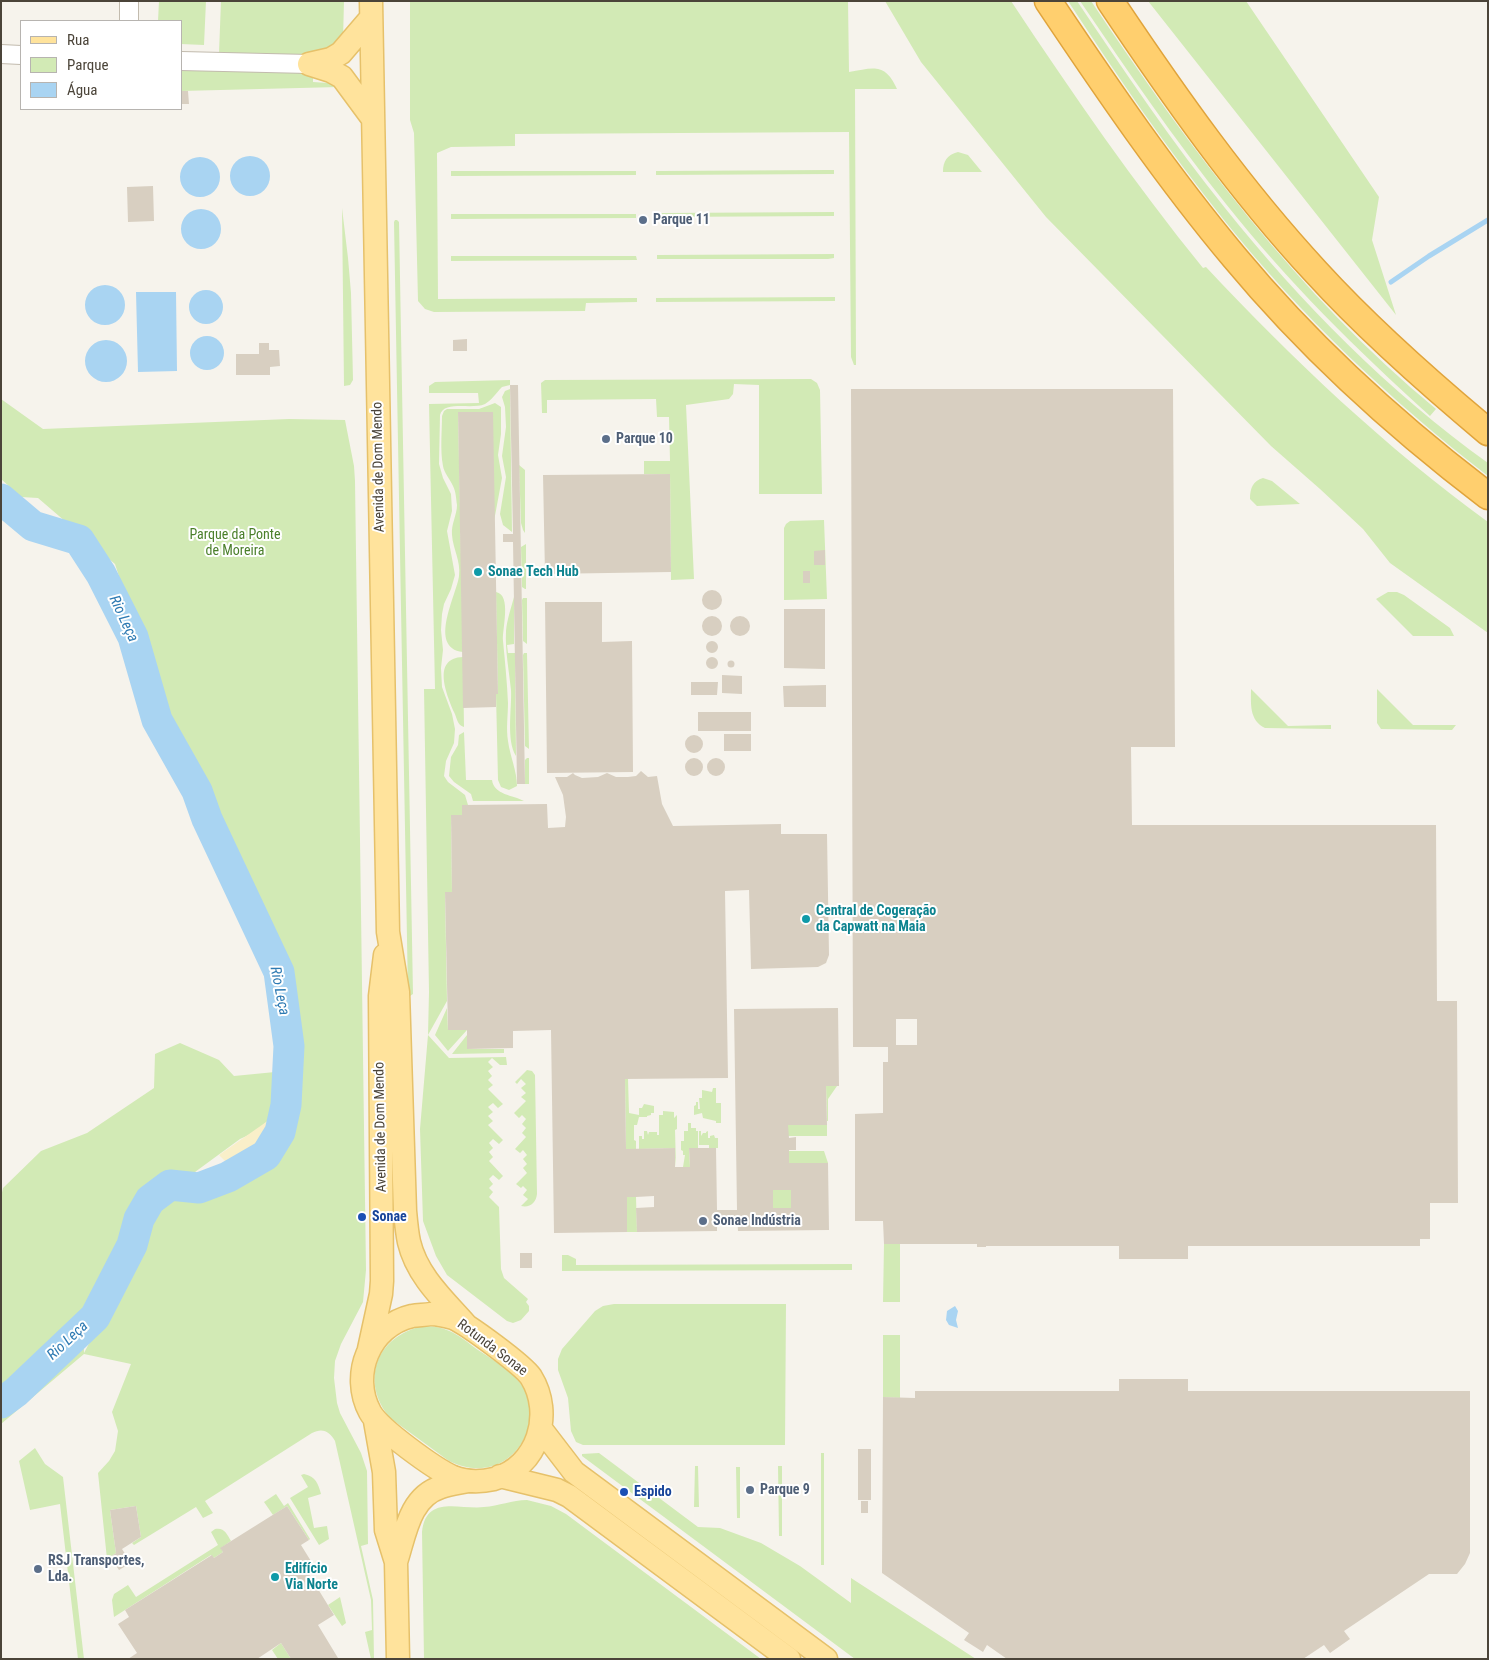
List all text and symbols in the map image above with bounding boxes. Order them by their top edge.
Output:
legend [20,20,182,110]
text: Rua [67,31,89,49]
text: Parque [67,56,109,74]
text: Água [67,81,97,99]
place label: Parque 11 [653,212,710,228]
marker: Parque 11 [637,214,649,226]
street label: Avenida de Dom Mendo [369,402,389,532]
place label: Parque 10 [616,431,673,447]
marker: Parque 10 [600,433,612,445]
park label: Parque da Ponte de Moreira [189,527,281,560]
place label: Sonae Tech Hub [488,564,579,580]
marker: Sonae Tech Hub [472,566,484,578]
water label: Rio Leça [104,593,142,645]
place label: Central de Cogeração da Capwatt na Maia [816,903,936,936]
marker: Central de Cogeração da Capwatt na Maia [800,913,812,925]
water label: Rio Leça [265,965,293,1017]
street label: Avenida de Dom Mendo [371,1062,391,1192]
place label: Sonae [372,1209,407,1225]
marker: Sonae [356,1211,368,1223]
place label: Sonae Indústria [713,1213,801,1229]
marker: Sonae Indústria [697,1215,709,1227]
street label: Rotunda Sonae [454,1316,530,1380]
water label: Rio Leça [44,1318,92,1364]
place label: Parque 9 [760,1482,810,1498]
place label: Espido [634,1484,672,1500]
marker: Parque 9 [744,1484,756,1496]
marker: Espido [618,1486,630,1498]
place label: RSJ Transportes, Lda. [48,1553,144,1585]
place label: Edifício Via Norte [285,1561,338,1594]
marker: RSJ Transportes, Lda. [32,1563,44,1575]
marker: Edifício Via Norte [269,1571,281,1583]

